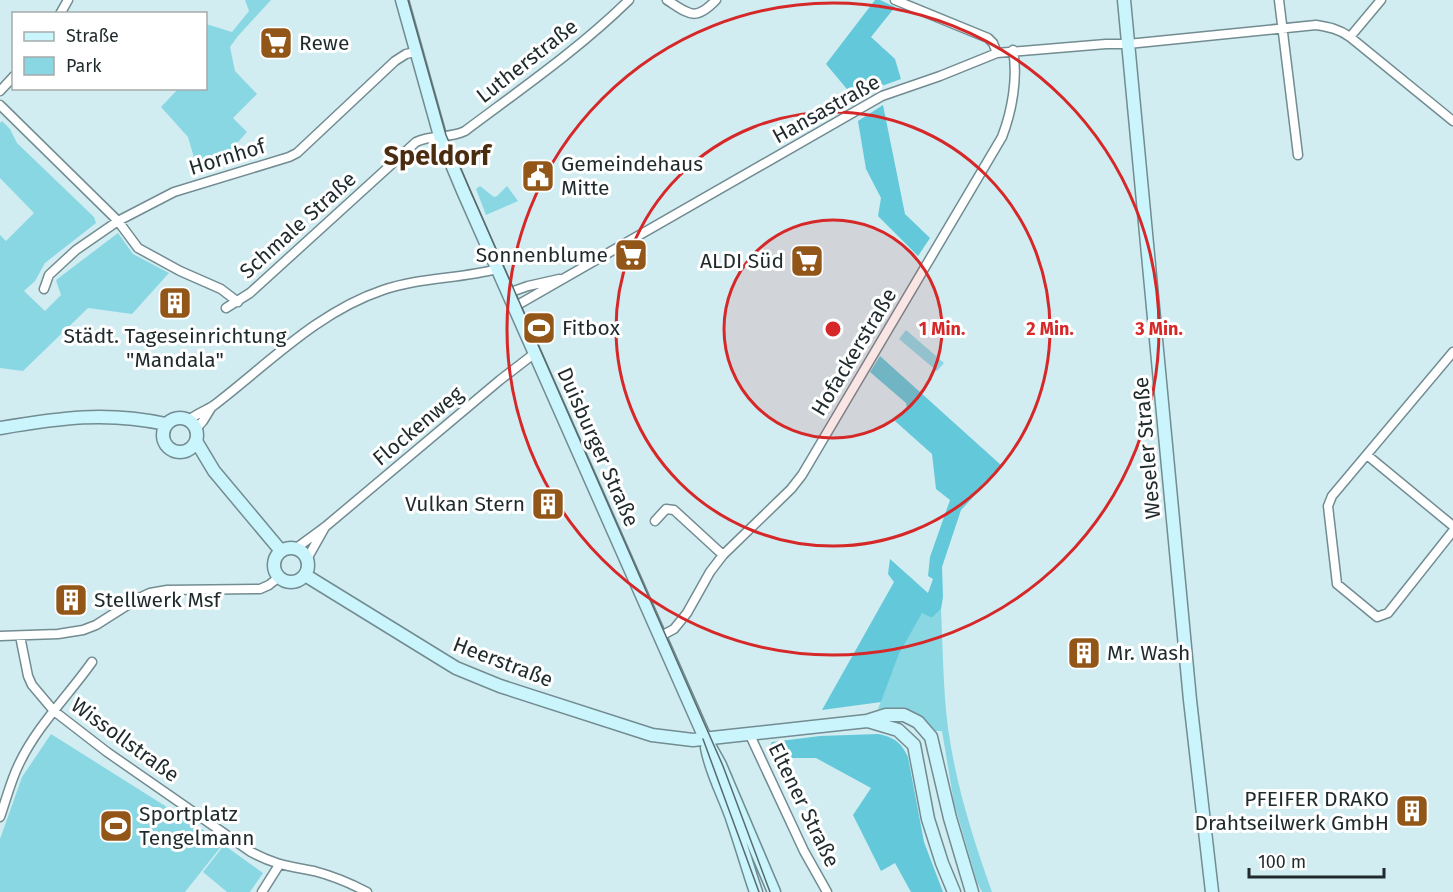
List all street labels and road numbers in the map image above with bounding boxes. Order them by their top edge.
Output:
street label: Lutherstraße [471,13,583,109]
street label: Hansastraße [768,69,884,149]
street label: Hornhof [186,133,270,181]
street label: Schmale Straße [234,166,362,284]
street label: Hofackerstraße [806,283,902,421]
street label: Duisburger Straße [551,363,645,531]
street label: Weseler Straße [1128,376,1166,520]
street label: Flockenweg [367,381,469,471]
street label: Heerstraße [449,631,557,693]
street label: Wissollstraße [66,692,184,788]
street label: Eltener Straße [763,739,845,871]

